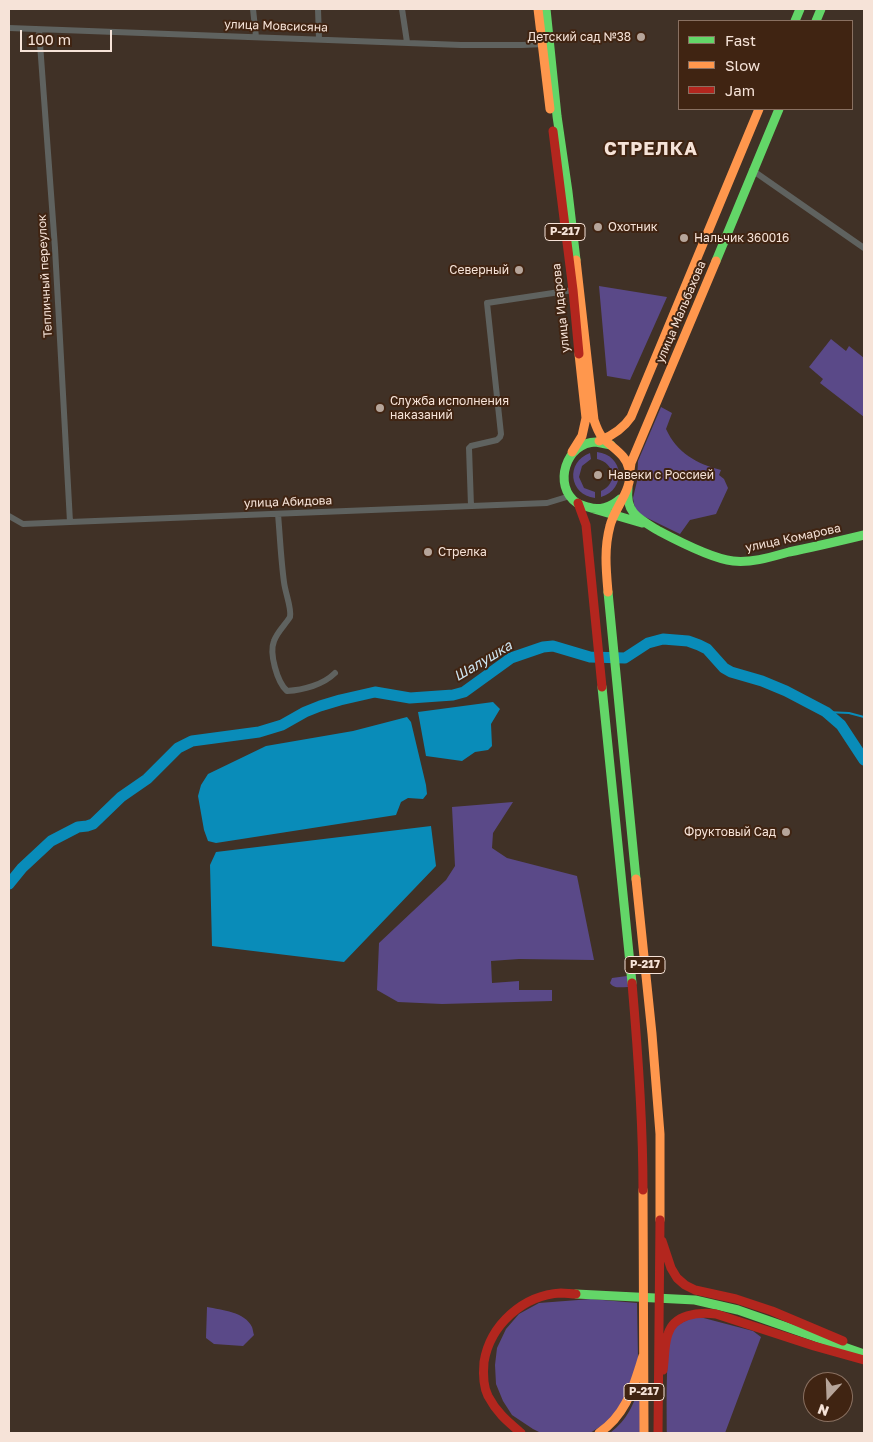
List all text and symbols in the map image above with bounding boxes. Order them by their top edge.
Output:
street label: улица Мовсисяна [224,17,328,35]
scale bar [22,20,115,52]
legend [678,20,853,110]
text: 100 m [28,30,71,48]
place label: Детский сад №38 [528,30,631,44]
marker: Детский сад №38 [635,31,647,43]
text: Fast [725,31,756,49]
text: Slow [725,56,760,74]
text: Jam [725,81,755,99]
district label: СТРЕЛКА [603,138,699,160]
street label: Тепличный переулок [35,214,55,338]
place label: Охотник [608,220,658,234]
marker: Охотник [592,221,604,233]
road number: Р-217 [545,223,585,240]
place label: Нальчик 360016 [694,231,789,245]
marker: Нальчик 360016 [678,232,690,244]
street label: улица Мальбахова [653,259,709,365]
place label: Северный [449,263,509,277]
street label: улица Идарова [549,263,573,353]
marker: Северный [513,264,525,276]
place label: Служба исполнения наказаний [390,394,509,422]
marker: Служба исполнения наказаний [374,402,386,414]
place label: Навеки с Россией [608,468,714,482]
marker: Навеки с Россией [592,469,604,481]
street label: улица Абидова [243,493,333,511]
street label: улица Комарова [744,521,842,555]
place label: Стрелка [438,545,487,559]
marker: Стрелка [422,546,434,558]
water label: Шалушка [451,637,515,685]
place label: Фруктовый Сад [684,825,776,839]
marker: Фруктовый Сад [780,826,792,838]
road number: Р-217 [625,956,665,974]
north arrow [803,1372,853,1422]
road number: Р-217 [624,1384,664,1400]
text: N [815,1401,831,1420]

